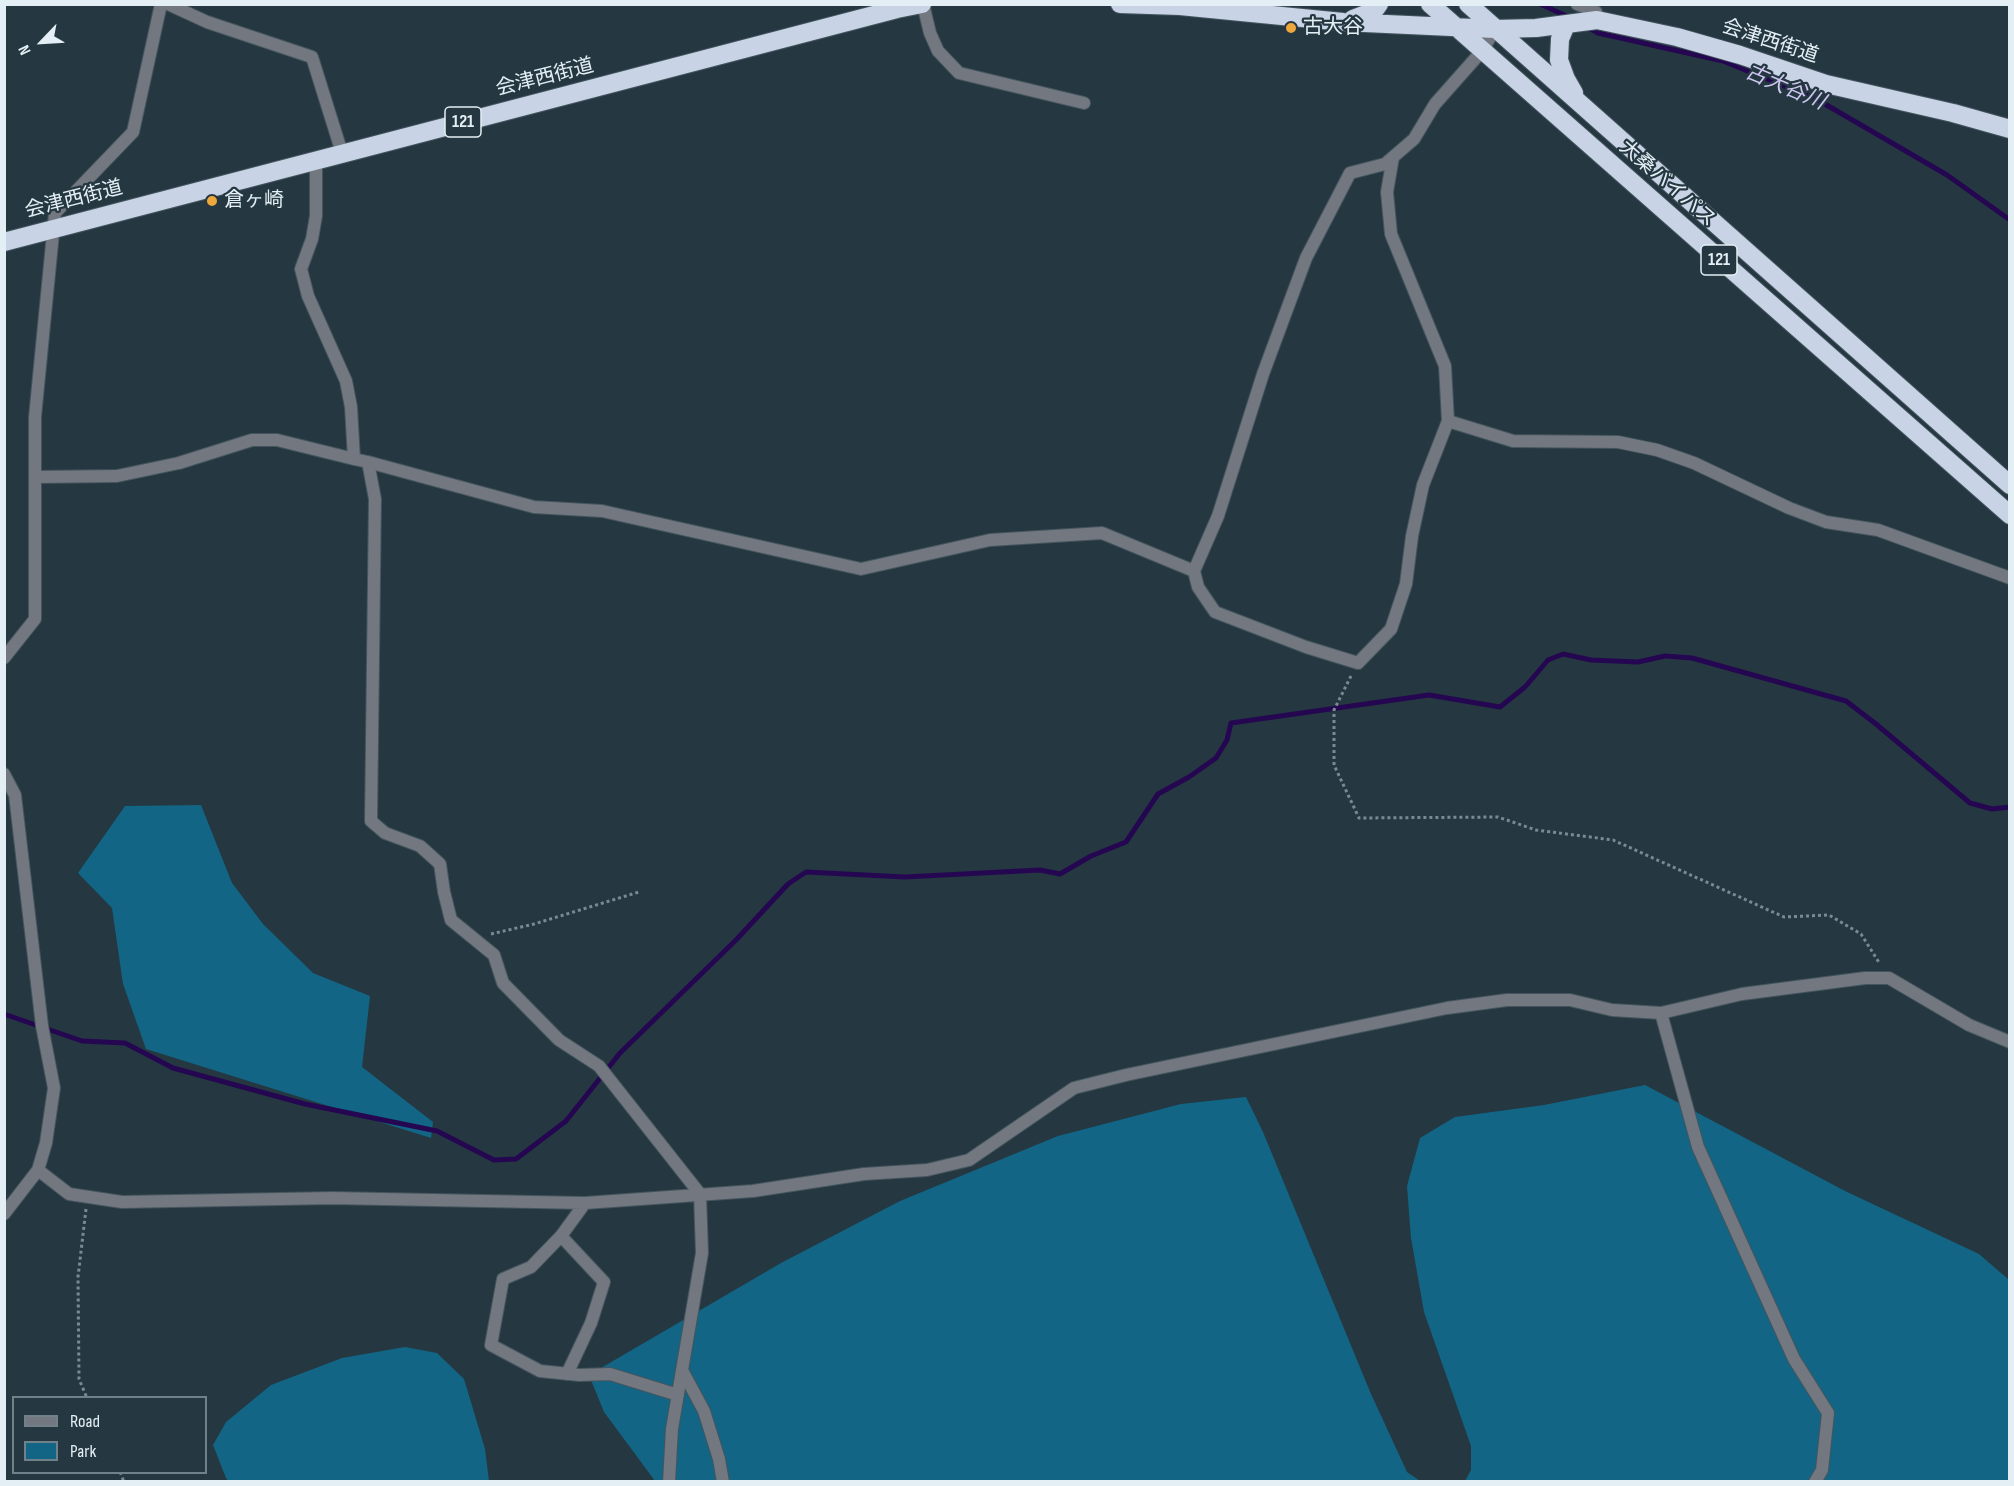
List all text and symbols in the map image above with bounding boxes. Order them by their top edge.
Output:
north arrow [12,12,72,72]
street label: 会津西街道 [1719,15,1821,69]
place label: 古大谷 [1303,16,1363,40]
marker: 古大谷 [1284,21,1298,35]
text: N [15,42,36,58]
street label: 会津西街道 [494,54,596,102]
water label: 古大谷川 [1741,60,1829,116]
road number: 121 [445,107,481,137]
street label: 大桑バイパス [1614,136,1720,232]
street label: 会津西街道 [23,176,125,224]
place label: 倉ヶ崎 [224,189,284,213]
marker: 倉ヶ崎 [205,194,219,208]
road number: 121 [1701,245,1737,275]
legend [12,1396,207,1474]
text: Road [70,1411,100,1432]
text: Park [70,1441,96,1462]

